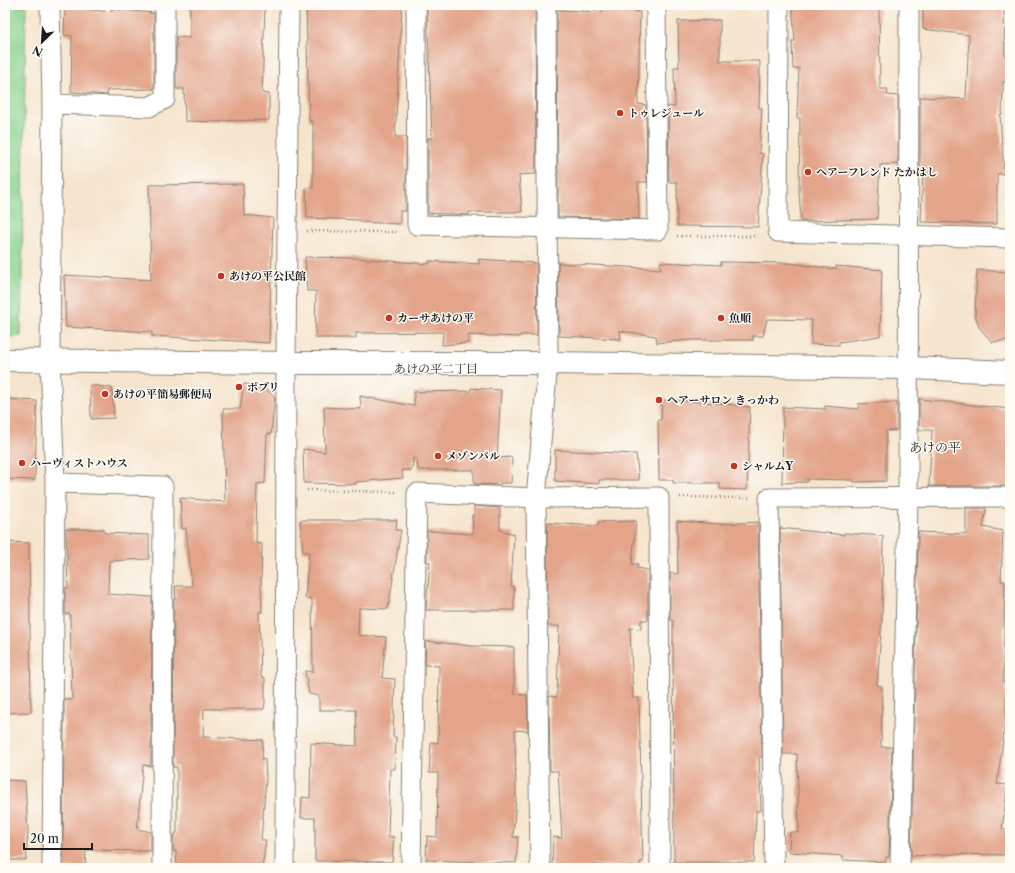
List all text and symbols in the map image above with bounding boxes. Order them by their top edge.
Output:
north arrow [22,22,62,62]
text: N [30,43,45,59]
place label: トゥレジュール [628,106,704,120]
marker: トゥレジュール [615,108,625,118]
place label: ヘアーフレンド たかはし [816,165,938,179]
marker: ヘアーフレンド たかはし [803,167,813,177]
place label: あけの平公民館 [229,269,306,283]
marker: あけの平公民館 [216,271,226,281]
place label: カーサあけの平 [397,311,474,325]
place label: 魚順 [729,311,751,325]
marker: カーサあけの平 [384,313,394,323]
marker: 魚順 [716,313,726,323]
district label: あけの平二丁目 [394,361,478,376]
place label: ポプリ [247,380,280,394]
marker: ポプリ [234,382,244,392]
place label: あけの平簡易郵便局 [113,387,212,401]
marker: あけの平簡易郵便局 [100,389,110,399]
place label: ヘアーサロン きっかわ [667,393,779,407]
marker: ヘアーサロン きっかわ [654,395,664,405]
district label: あけの平 [909,439,961,455]
place label: メゾンパル [446,449,500,463]
marker: メゾンパル [433,451,443,461]
place label: ハーヴィストハウス [30,456,128,470]
marker: ハーヴィストハウス [17,458,27,468]
place label: シャルムY [742,459,794,473]
marker: シャルムY [729,461,739,471]
scale bar [24,825,92,851]
text: 20 m [30,831,59,846]

